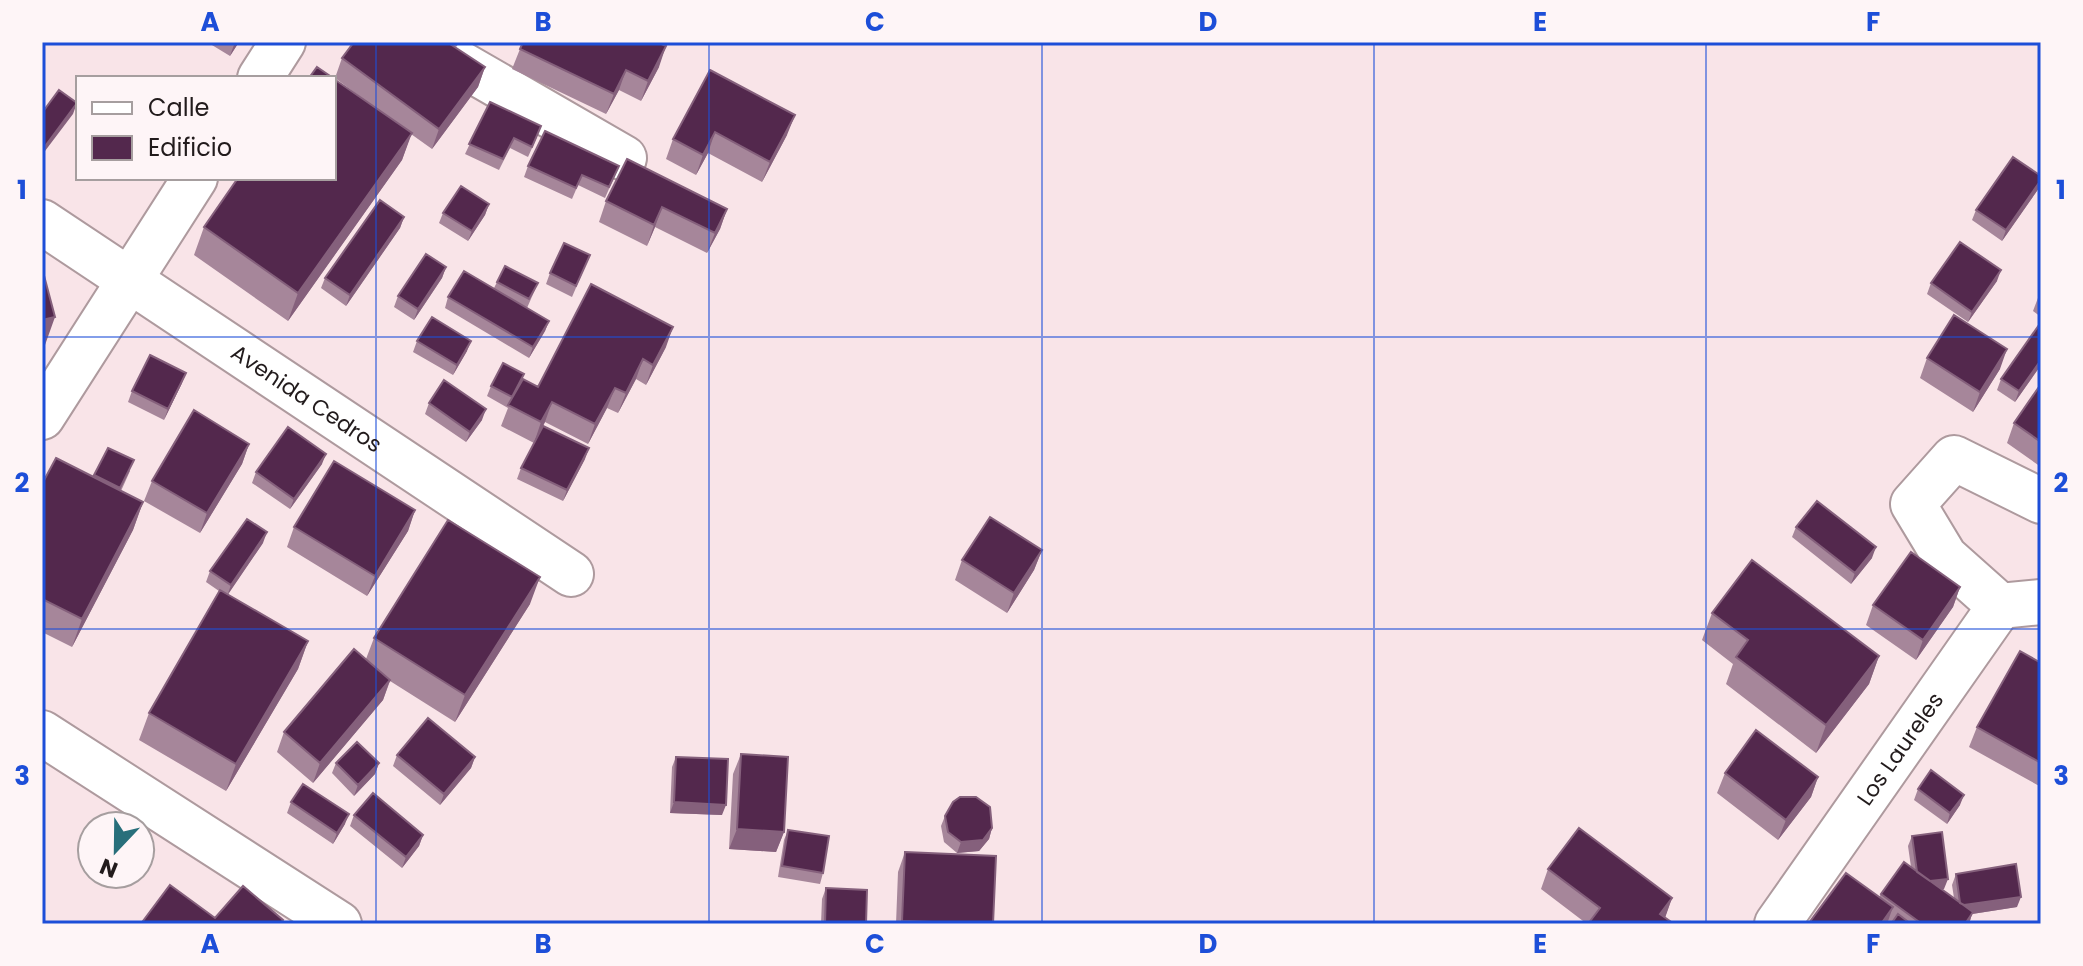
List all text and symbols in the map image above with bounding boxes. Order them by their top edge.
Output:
text: A [200,4,220,40]
text: B [534,4,552,40]
text: C [865,4,885,40]
text: D [1199,4,1218,40]
text: E [1533,4,1547,40]
text: F [1866,4,1880,40]
legend [76,76,336,180]
text: Calle [148,91,209,124]
text: Edificio [148,131,232,164]
text: 1 [17,172,27,208]
text: 1 [2056,172,2066,208]
street label: Avenida Cedros [225,337,388,460]
text: 2 [15,465,30,501]
text: 2 [2054,465,2069,501]
street label: Los Laureles [1850,686,1951,812]
text: 3 [14,758,30,794]
text: 3 [2053,758,2069,794]
north arrow [76,810,156,890]
text: N [95,851,122,886]
text: A [200,926,220,962]
text: B [534,926,552,962]
text: C [865,926,885,962]
text: D [1199,926,1218,962]
text: E [1533,926,1547,962]
text: F [1866,926,1880,962]

